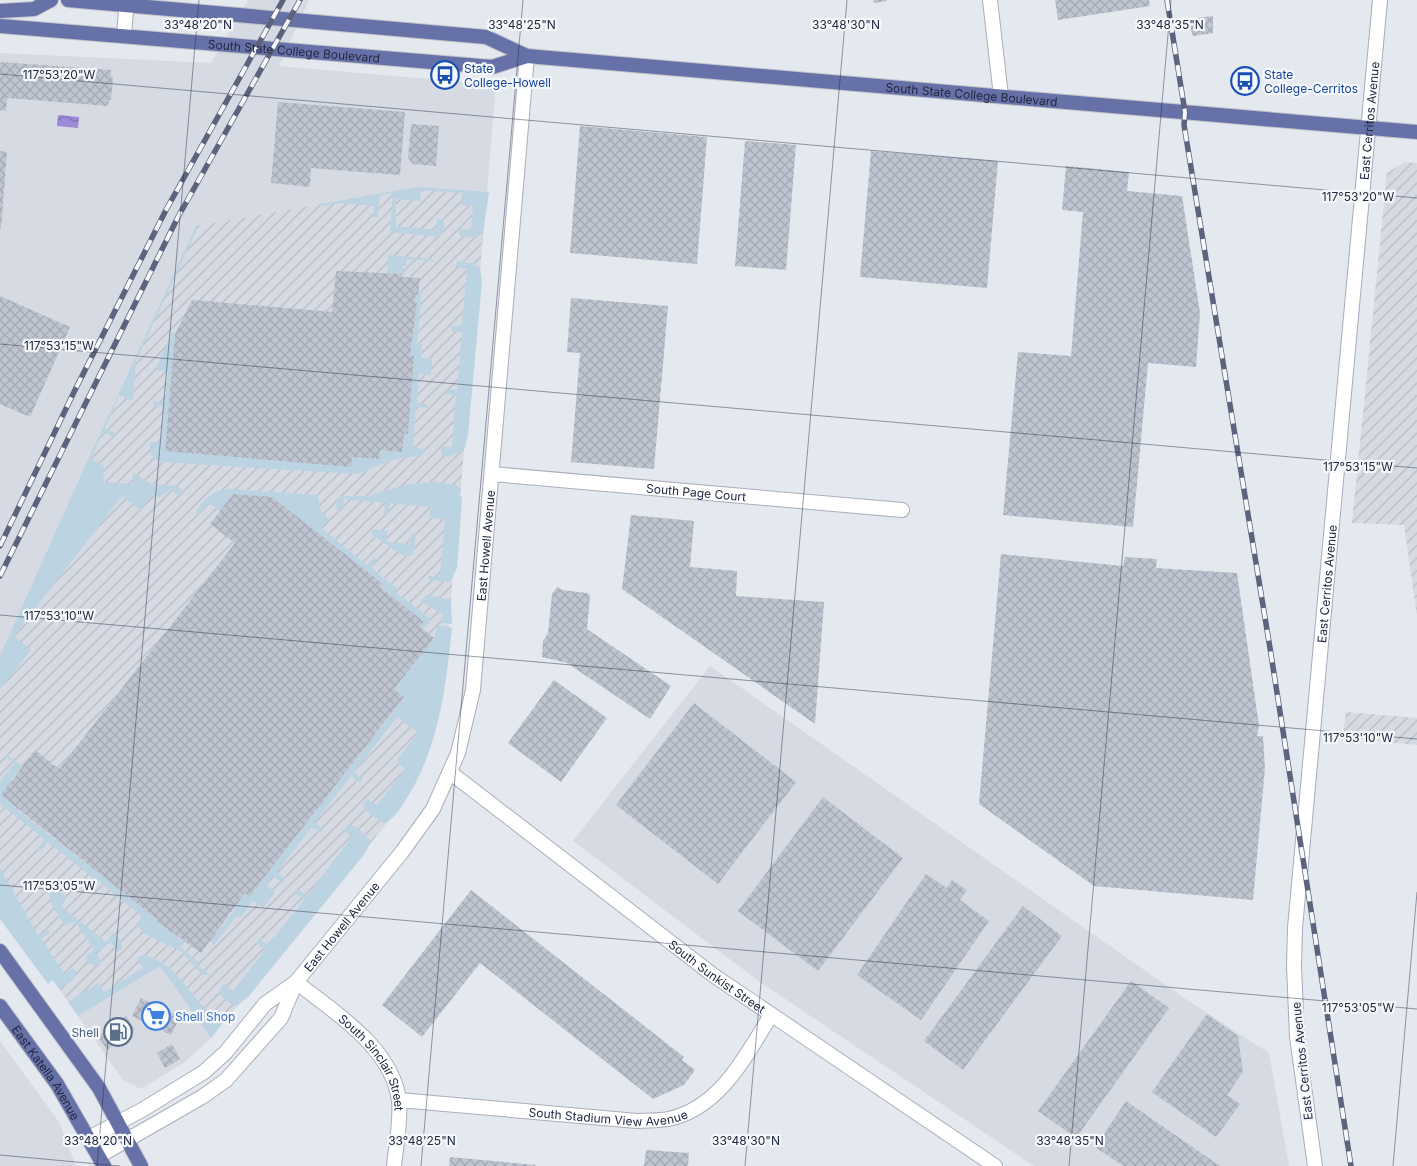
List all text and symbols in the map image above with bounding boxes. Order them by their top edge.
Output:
text: 33°48'20"N [164,17,232,32]
text: 33°48'25"N [488,17,556,32]
text: 33°48'30"N [812,17,880,32]
text: 33°48'35"N [1136,17,1204,32]
street label: South State College Boulevard [207,36,381,65]
bus stop icon: State College-Howell [430,60,460,90]
place label: State College-Howell [464,61,551,90]
street label: East Cerritos Avenue [1356,61,1382,180]
bus stop icon: State College-Cerritos [1230,66,1260,96]
text: 117°53'20"W [23,67,95,82]
place label: State College-Cerritos [1264,67,1358,96]
street label: South State College Boulevard [885,79,1058,109]
text: 117°53'20"W [1322,189,1394,204]
text: 117°53'15"W [24,338,94,353]
text: 117°53'15"W [1323,459,1393,474]
street label: South Page Court [646,480,747,504]
street label: East Howell Avenue [473,489,498,602]
street label: East Cerritos Avenue [1314,524,1339,644]
text: 117°53'10"W [24,608,94,623]
text: 117°53'10"W [1323,730,1393,745]
text: 117°53'05"W [23,878,95,893]
street label: East Howell Avenue [300,878,382,974]
street label: South Sunkist Street [666,936,768,1016]
text: 117°53'05"W [1322,1000,1394,1015]
supermarket icon: Shell Shop [141,1001,171,1031]
street label: East Cerritos Avenue [1288,1001,1316,1121]
place label: Shell Shop [175,1009,235,1024]
street label: South Sinclair Street [336,1011,407,1111]
fuel station icon: Shell [103,1017,133,1047]
street label: East Katella Avenue [9,1022,83,1123]
place label: Shell [71,1025,99,1040]
street label: South Stadium View Avenue [528,1104,690,1129]
text: 33°48'20"N [64,1133,132,1148]
text: 33°48'25"N [388,1133,456,1148]
text: 33°48'30"N [712,1133,780,1148]
text: 33°48'35"N [1036,1133,1104,1148]

